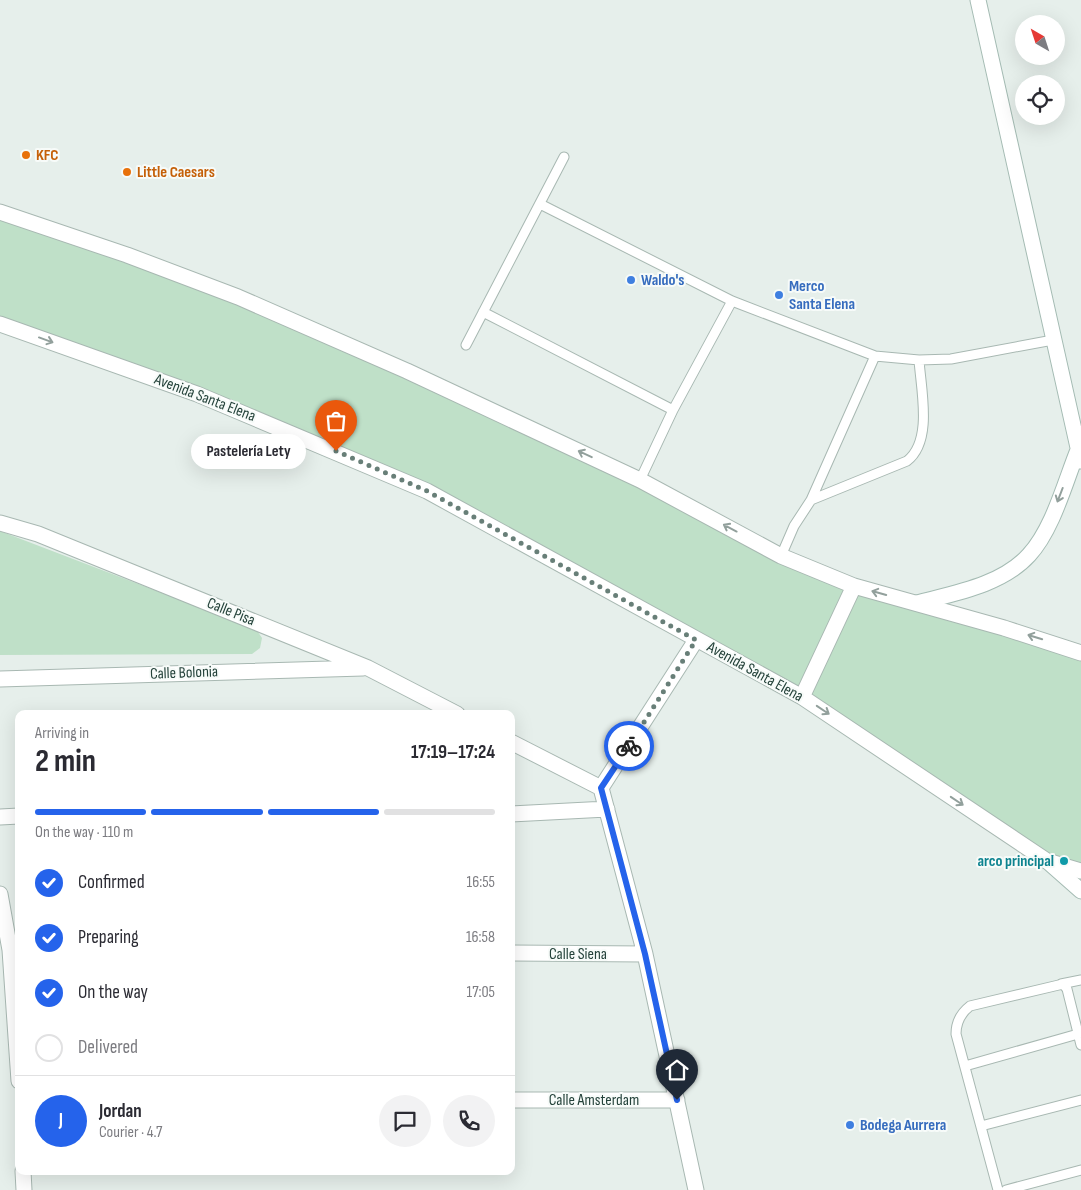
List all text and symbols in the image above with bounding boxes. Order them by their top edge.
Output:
north arrow [1015,15,1065,65]
map controls [1015,15,1065,125]
button: locate [1015,75,1065,125]
place label: KFC [36,146,59,165]
marker: KFC [20,149,32,161]
place label: Little Caesars [137,163,215,182]
marker: Little Caesars [121,166,133,178]
place label: Waldo's [641,271,684,290]
marker: Waldo's [625,274,637,286]
place label: Merco Santa Elena [789,277,855,314]
marker: Merco Santa Elena [773,289,785,301]
one-way arrow [38,336,53,345]
street label: Avenida Santa Elena [151,370,258,426]
pin [315,400,357,451]
icon: bag [322,407,350,435]
callout: Pastelería Lety [191,434,306,468]
text: Pastelería Lety [206,442,291,461]
one-way arrow [578,449,593,459]
one-way arrow [1055,487,1064,502]
one-way arrow [723,523,738,532]
one-way arrow [871,587,887,597]
street label: Calle Pisa [204,594,258,630]
one-way arrow [1027,632,1043,642]
street label: Avenida Santa Elena [703,637,806,706]
street label: Calle Bolonia [150,662,218,684]
one-way arrow [815,705,829,715]
courier [604,721,654,771]
text: Arriving in [35,724,89,743]
icon: bike [615,732,643,760]
text: 17:19–17:24 [411,741,495,764]
text: 2 min [35,742,96,781]
one-way arrow [950,796,964,806]
text: On the way · 110 m [35,823,133,842]
place label: arco principal [978,852,1054,871]
marker: arco principal [1058,855,1070,867]
icon: check [35,869,63,897]
text: Confirmed [78,871,145,894]
text: 16:55 [467,873,495,892]
icon: check [35,924,63,952]
text: Preparing [78,926,139,949]
text: 16:58 [466,928,495,947]
street label: Calle Siena [549,945,607,964]
icon: check [35,979,63,1007]
text: On the way [78,981,148,1004]
text: 17:05 [467,983,495,1002]
text: Delivered [78,1036,138,1059]
pin [656,1049,698,1100]
icon: home [663,1056,691,1084]
street label: Calle Amsterdam [549,1091,639,1110]
button: chat [379,1095,431,1147]
button: phone [443,1095,495,1147]
text: Jordan [99,1100,142,1123]
text: J [59,1109,63,1132]
place label: Bodega Aurrera [860,1116,946,1135]
marker: Bodega Aurrera [844,1119,856,1131]
text: Courier · 4.7 [99,1123,162,1142]

